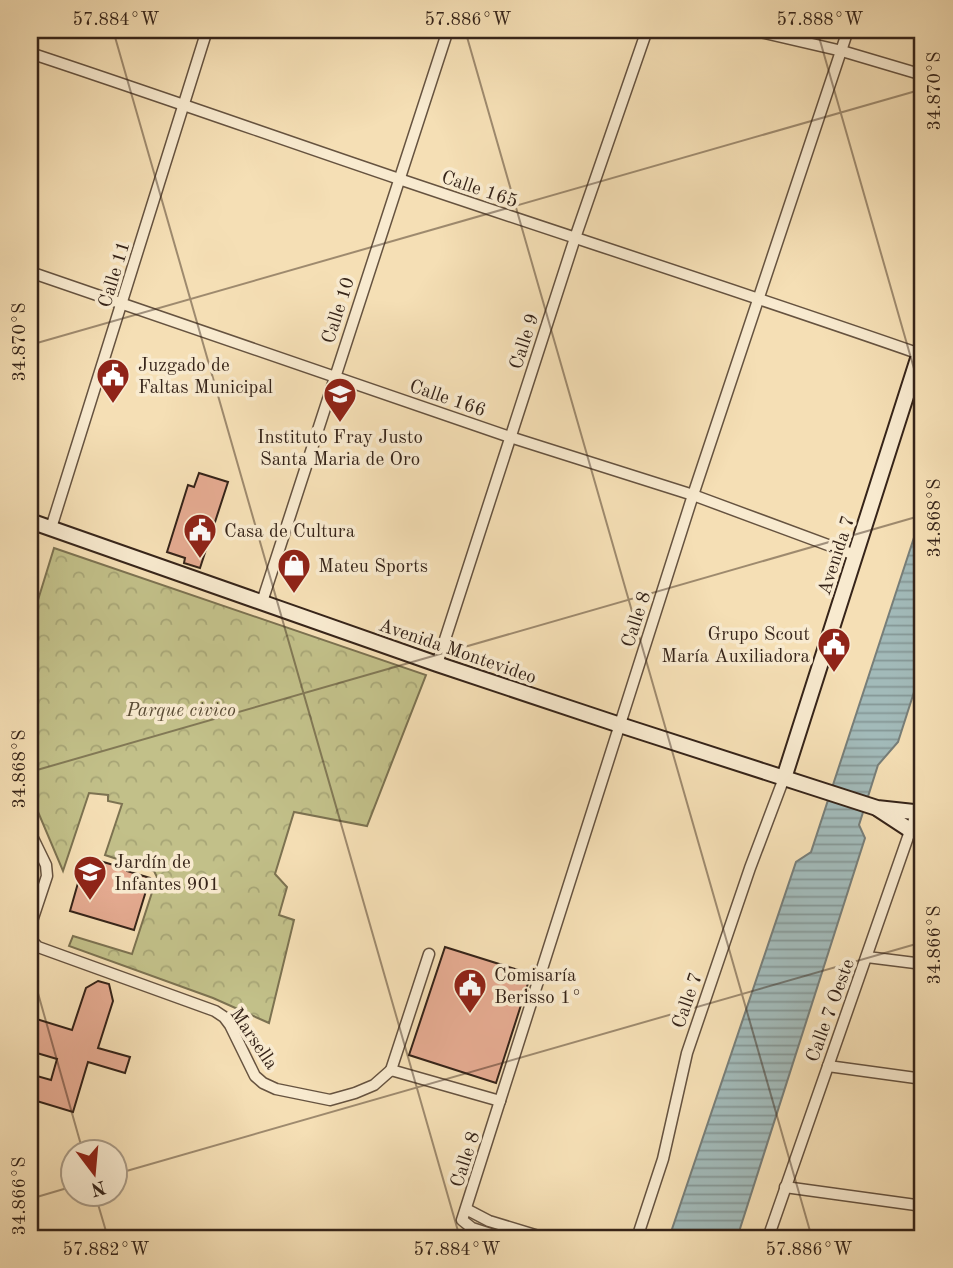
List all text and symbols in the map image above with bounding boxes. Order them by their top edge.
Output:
text: 57.884°W [73,11,159,29]
text: 57.886°W [425,11,511,29]
text: 57.888°W [777,11,863,29]
text: 34.870°S [926,52,944,130]
street label: Calle 165 [439,168,520,212]
street label: Calle 11 [96,239,134,310]
street label: Calle 10 [320,275,359,346]
text: 34.870°S [11,303,29,381]
street label: Calle 9 [507,312,543,372]
public building icon: Juzgado de Faltas Municipal [94,356,132,405]
place label: Juzgado de Faltas Municipal [138,357,273,398]
school or university icon: Instituto Fray Justo Santa Maria de Oro [321,375,359,424]
street label: Calle 166 [407,377,488,421]
place label: Instituto Fray Justo Santa Maria de Oro [257,429,423,470]
text: 34.868°S [926,479,944,557]
public building icon: Casa de Cultura [181,511,219,560]
street label: Avenida 7 [816,514,859,598]
place label: Casa de Cultura [224,523,356,542]
shop icon: Mateu Sports [275,546,313,595]
place label: Mateu Sports [318,558,428,577]
street label: Calle 8 [619,590,655,650]
street label: Avenida Montevideo [376,616,539,688]
public building icon: Grupo Scout María Auxiliadora [815,625,853,674]
place label: Grupo Scout María Auxiliadora [661,626,811,667]
park label: Parque civico [125,702,236,721]
text: 34.868°S [11,730,29,808]
school or university icon: Jardín de Infantes 901 [71,853,109,902]
place label: Jardín de Infantes 901 [114,854,220,895]
text: 34.866°S [926,906,944,984]
street label: Calle 7 Oeste [804,957,859,1065]
public building icon: Comisaría Berisso 1° [451,966,489,1015]
place label: Comisaría Berisso 1° [494,967,582,1008]
street label: Calle 7 [670,971,707,1031]
street label: Marsella [226,1005,281,1074]
street label: Calle 8 [448,1130,484,1190]
north arrow [60,1138,130,1208]
text: 34.866°S [11,1157,29,1235]
text: N [88,1176,108,1198]
text: 57.882°W [63,1241,149,1259]
text: 57.884°W [414,1241,500,1259]
text: 57.886°W [766,1241,852,1259]

